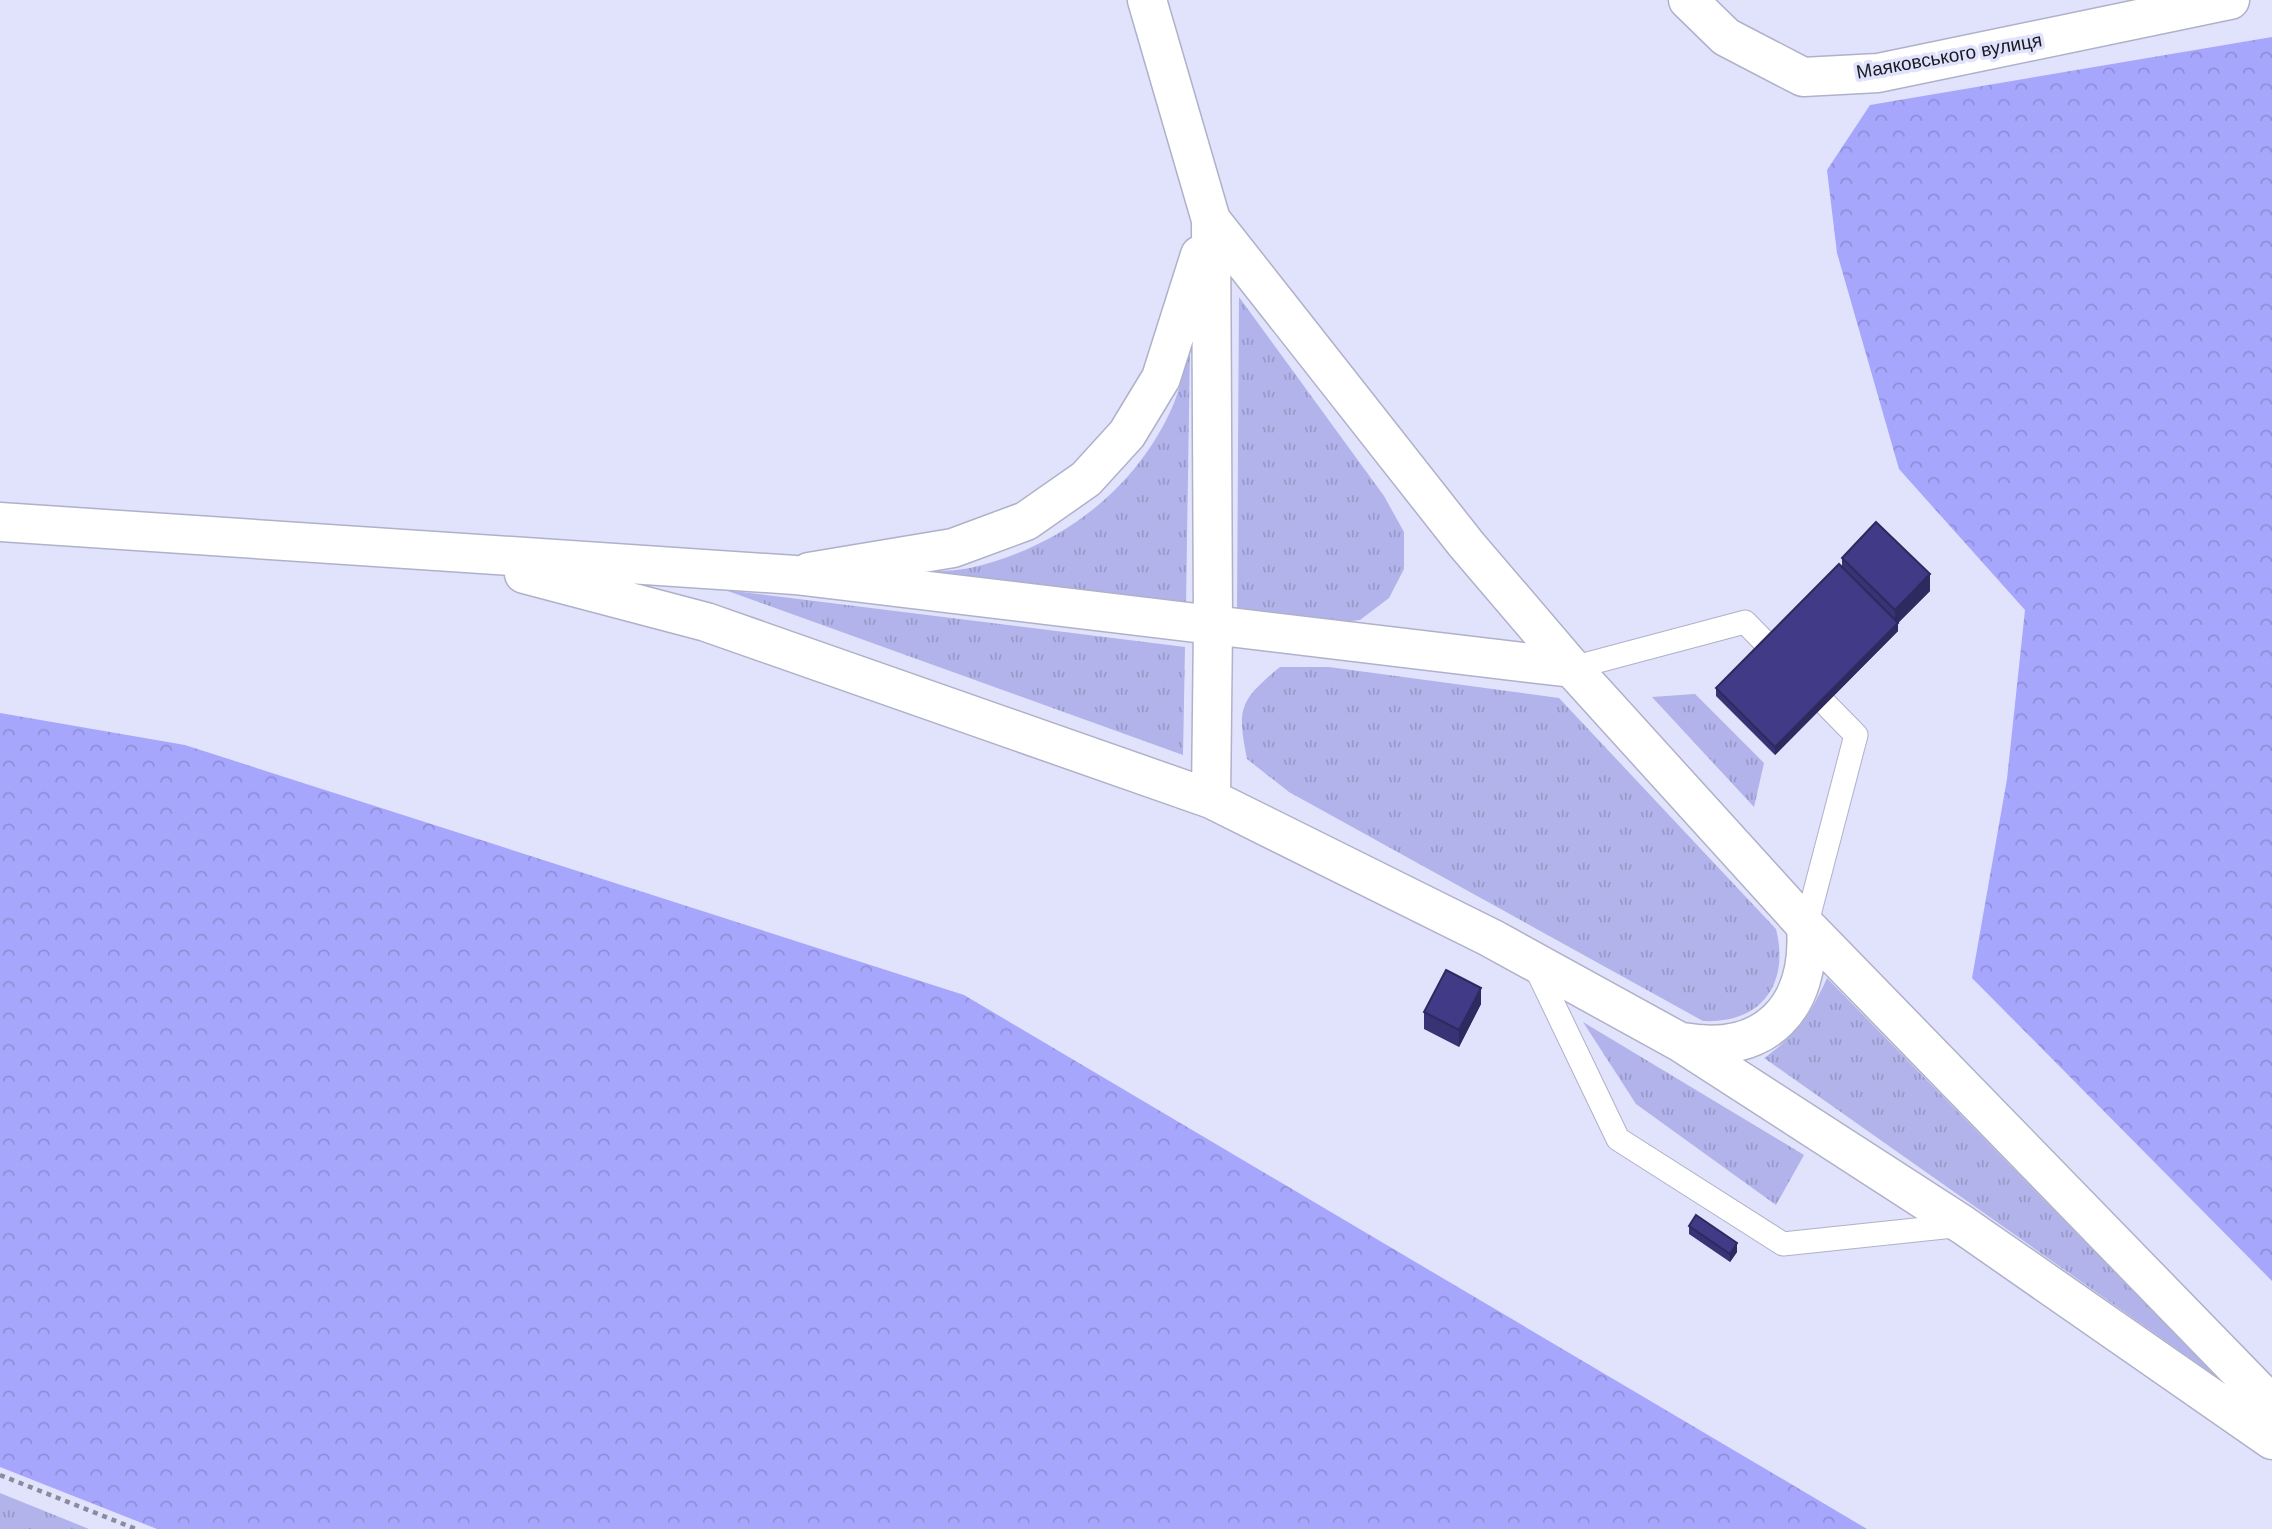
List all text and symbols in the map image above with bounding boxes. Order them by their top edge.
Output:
street label: Маяковського вулиця [1854,29,2044,83]

